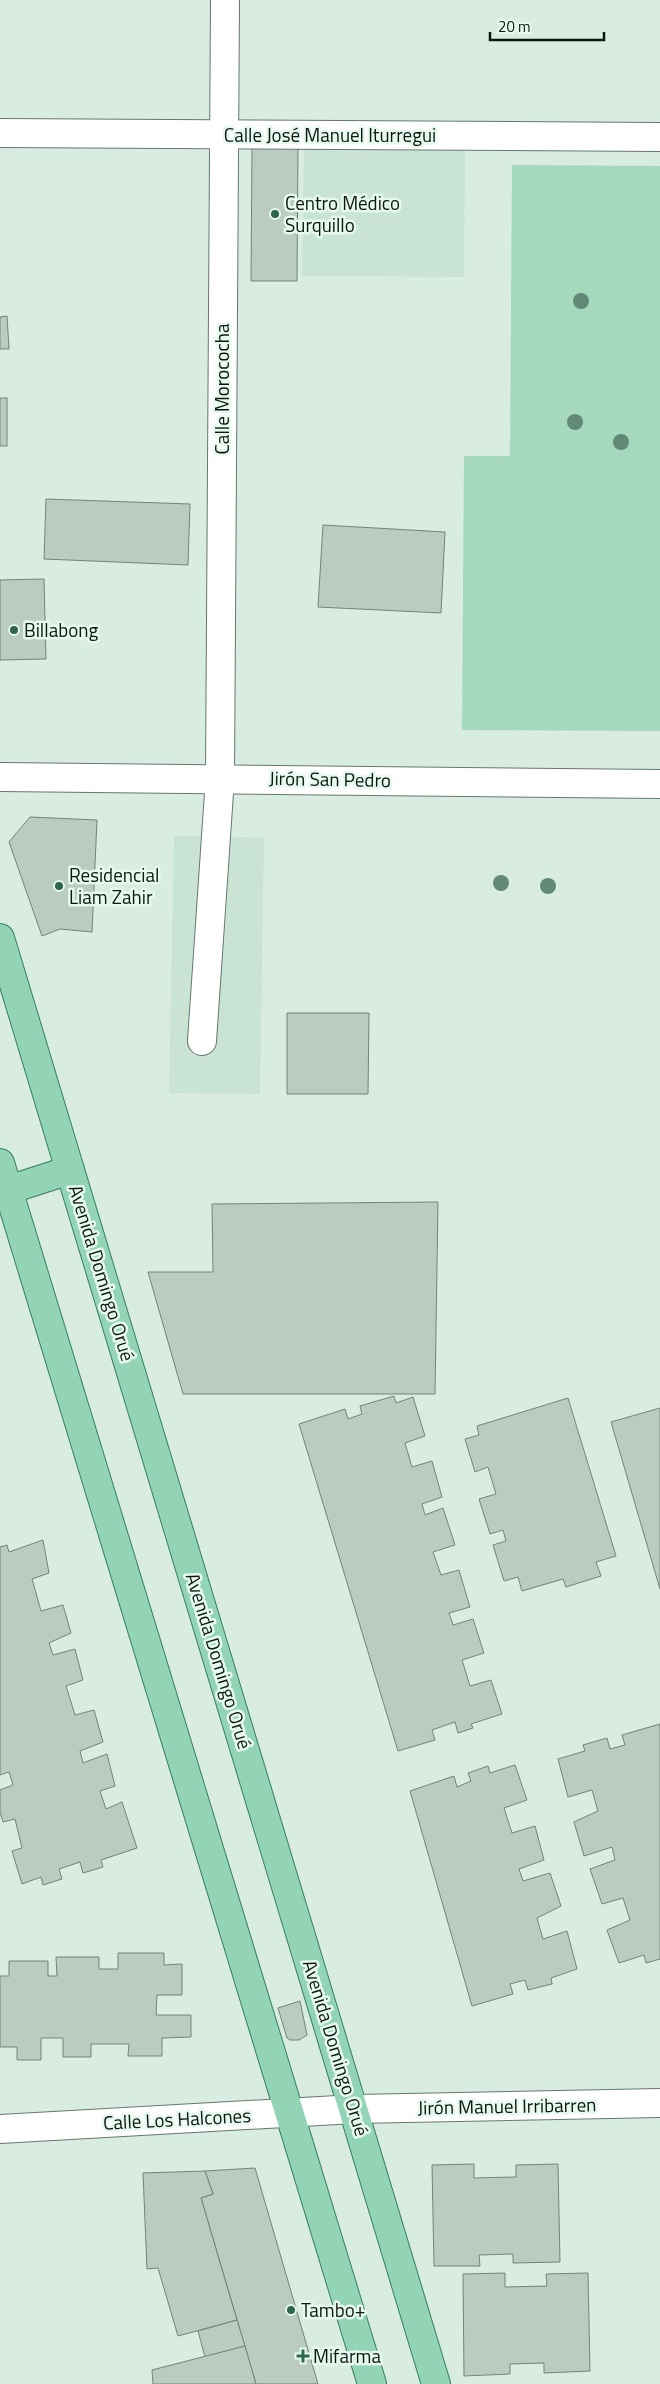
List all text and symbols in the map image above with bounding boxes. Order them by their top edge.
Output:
scale bar [490,10,604,42]
text: 20 m [498,15,531,38]
street label: Calle José Manuel Iturregui [224,120,436,149]
place label: Centro Médico Surquillo [285,188,400,239]
marker: Centro Médico Surquillo [269,208,281,220]
street label: Calle Morococha [207,323,236,454]
place label: Billabong [24,615,98,644]
marker: Billabong [8,624,20,636]
street label: Jirón San Pedro [269,763,391,794]
place label: Residencial Liam Zahir [69,860,159,911]
marker: Residencial Liam Zahir [53,880,65,892]
street label: Avenida Domingo Orué [62,1181,143,1365]
street label: Avenida Domingo Orué [179,1569,260,1753]
street label: Avenida Domingo Orué [296,1956,377,2140]
street label: Jirón Manuel Irribarren [417,2089,597,2122]
street label: Calle Los Halcones [102,2100,252,2137]
place label: Tambo+ [301,2295,365,2324]
marker: Tambo+ [285,2304,297,2316]
place label: Mifarma [313,2341,381,2370]
marker: Mifarma [297,2350,309,2362]

